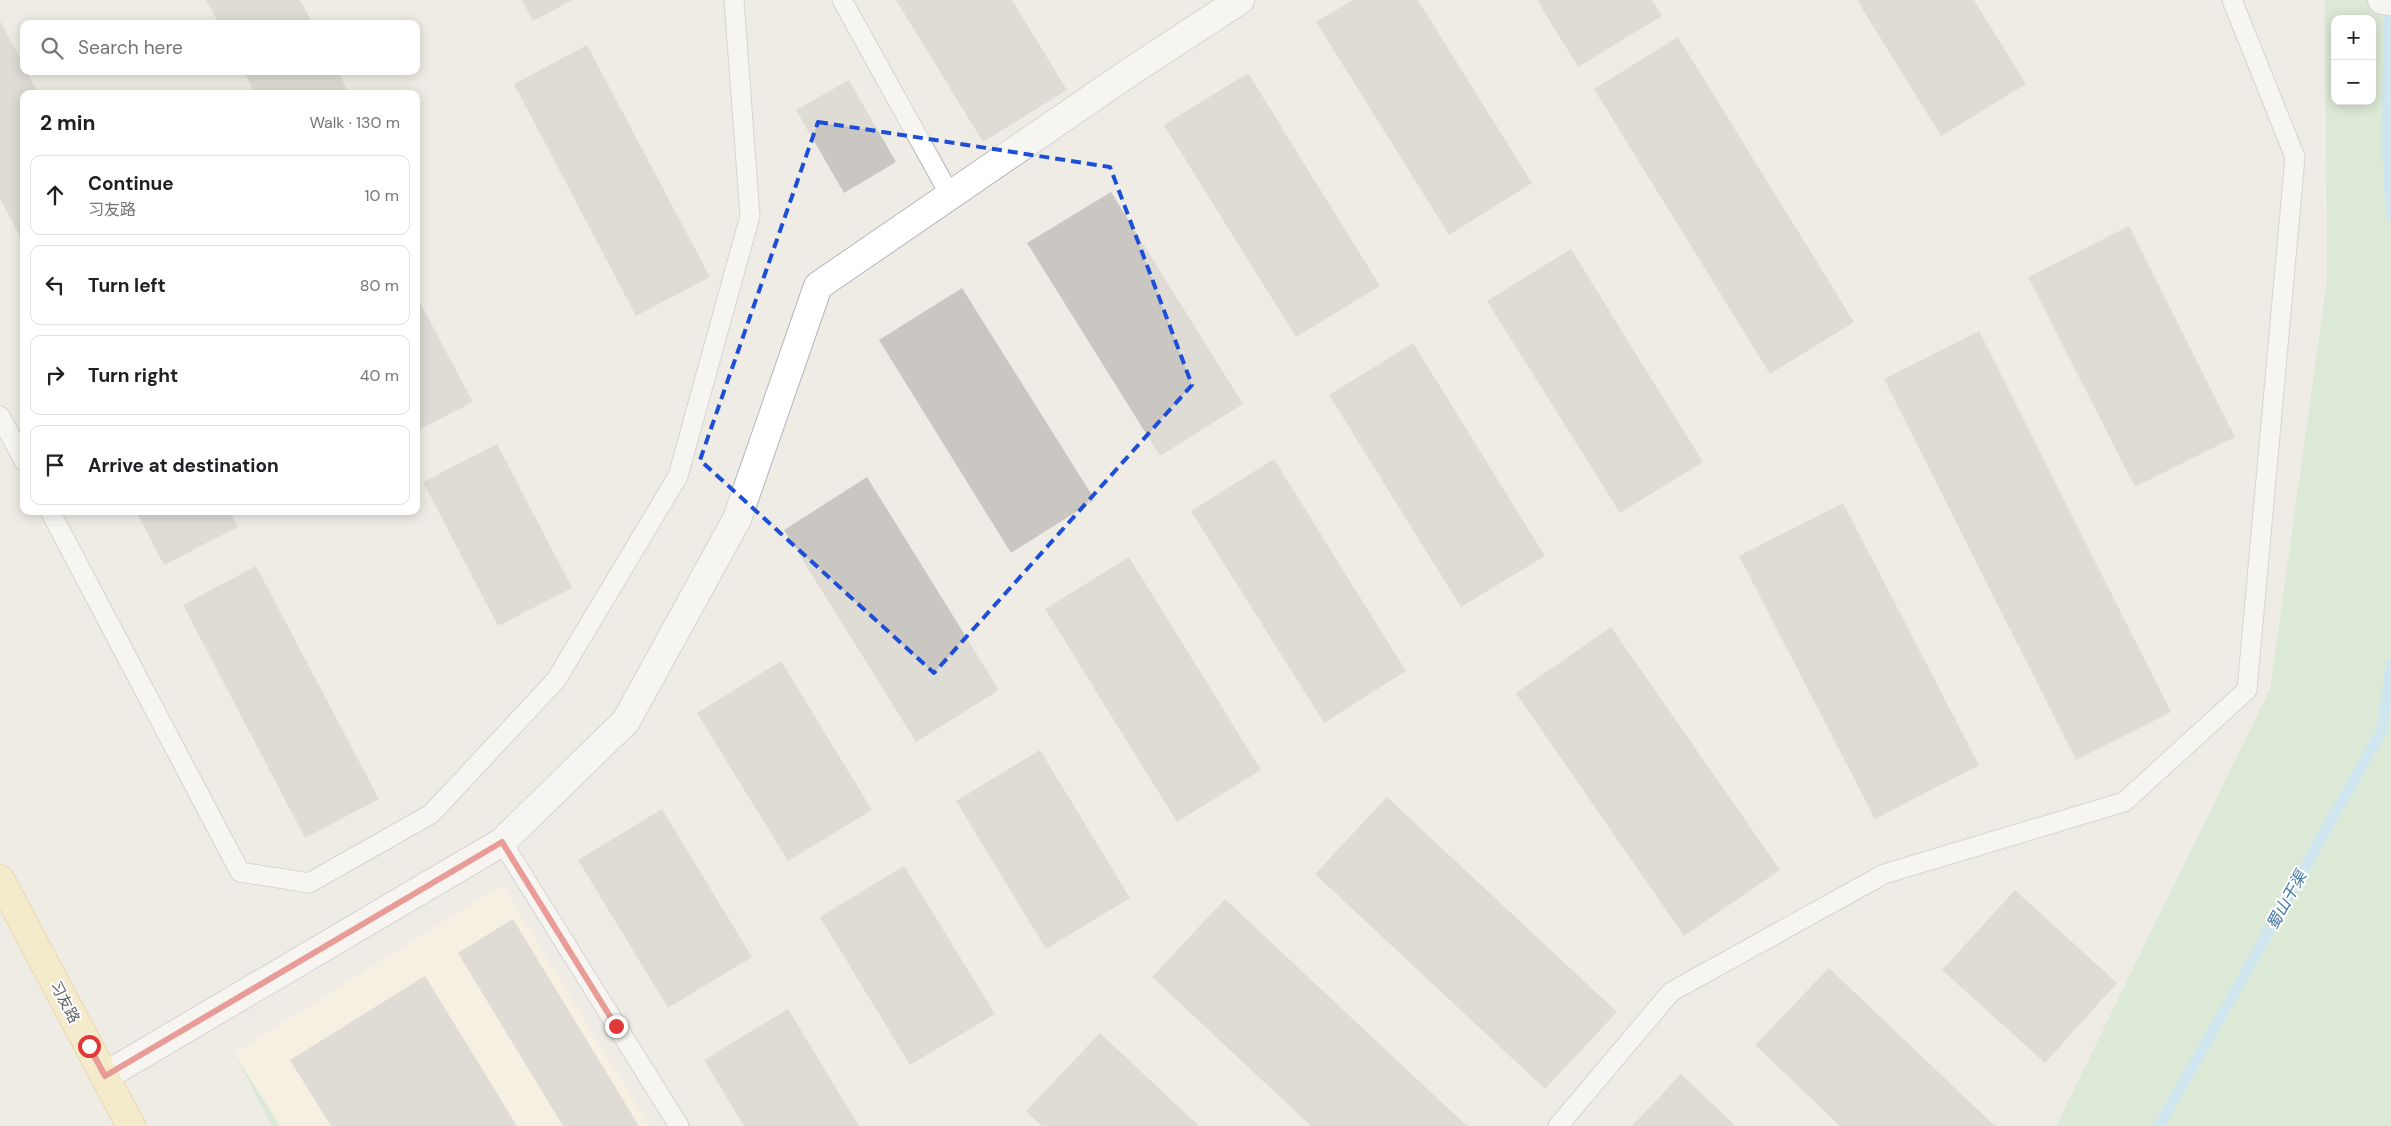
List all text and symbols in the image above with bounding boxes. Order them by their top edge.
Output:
map controls [2331,15,2376,105]
button: + [2331,15,2376,60]
search box [20,20,420,75]
icon: search [38,34,66,62]
text: Search here [78,35,183,60]
button: − [2331,60,2376,105]
text: 2 min [40,109,96,137]
text: Walk · 130 m [309,112,400,133]
text: Continue [88,171,174,196]
icon: ahead [41,181,69,209]
text: 10 m [365,185,399,206]
text: 习友路 [88,199,136,220]
icon: left [41,271,69,299]
text: Turn left [88,273,166,298]
text: 80 m [360,275,399,296]
icon: right [41,361,69,389]
text: Turn right [88,363,178,388]
text: 40 m [360,365,399,386]
icon: arrive [41,451,69,479]
text: Arrive at destination [88,453,279,478]
water label: 蜀山干渠 [2262,865,2312,933]
street label: 习友路 [46,977,84,1027]
route end [605,1015,628,1038]
route start [78,1035,101,1058]

